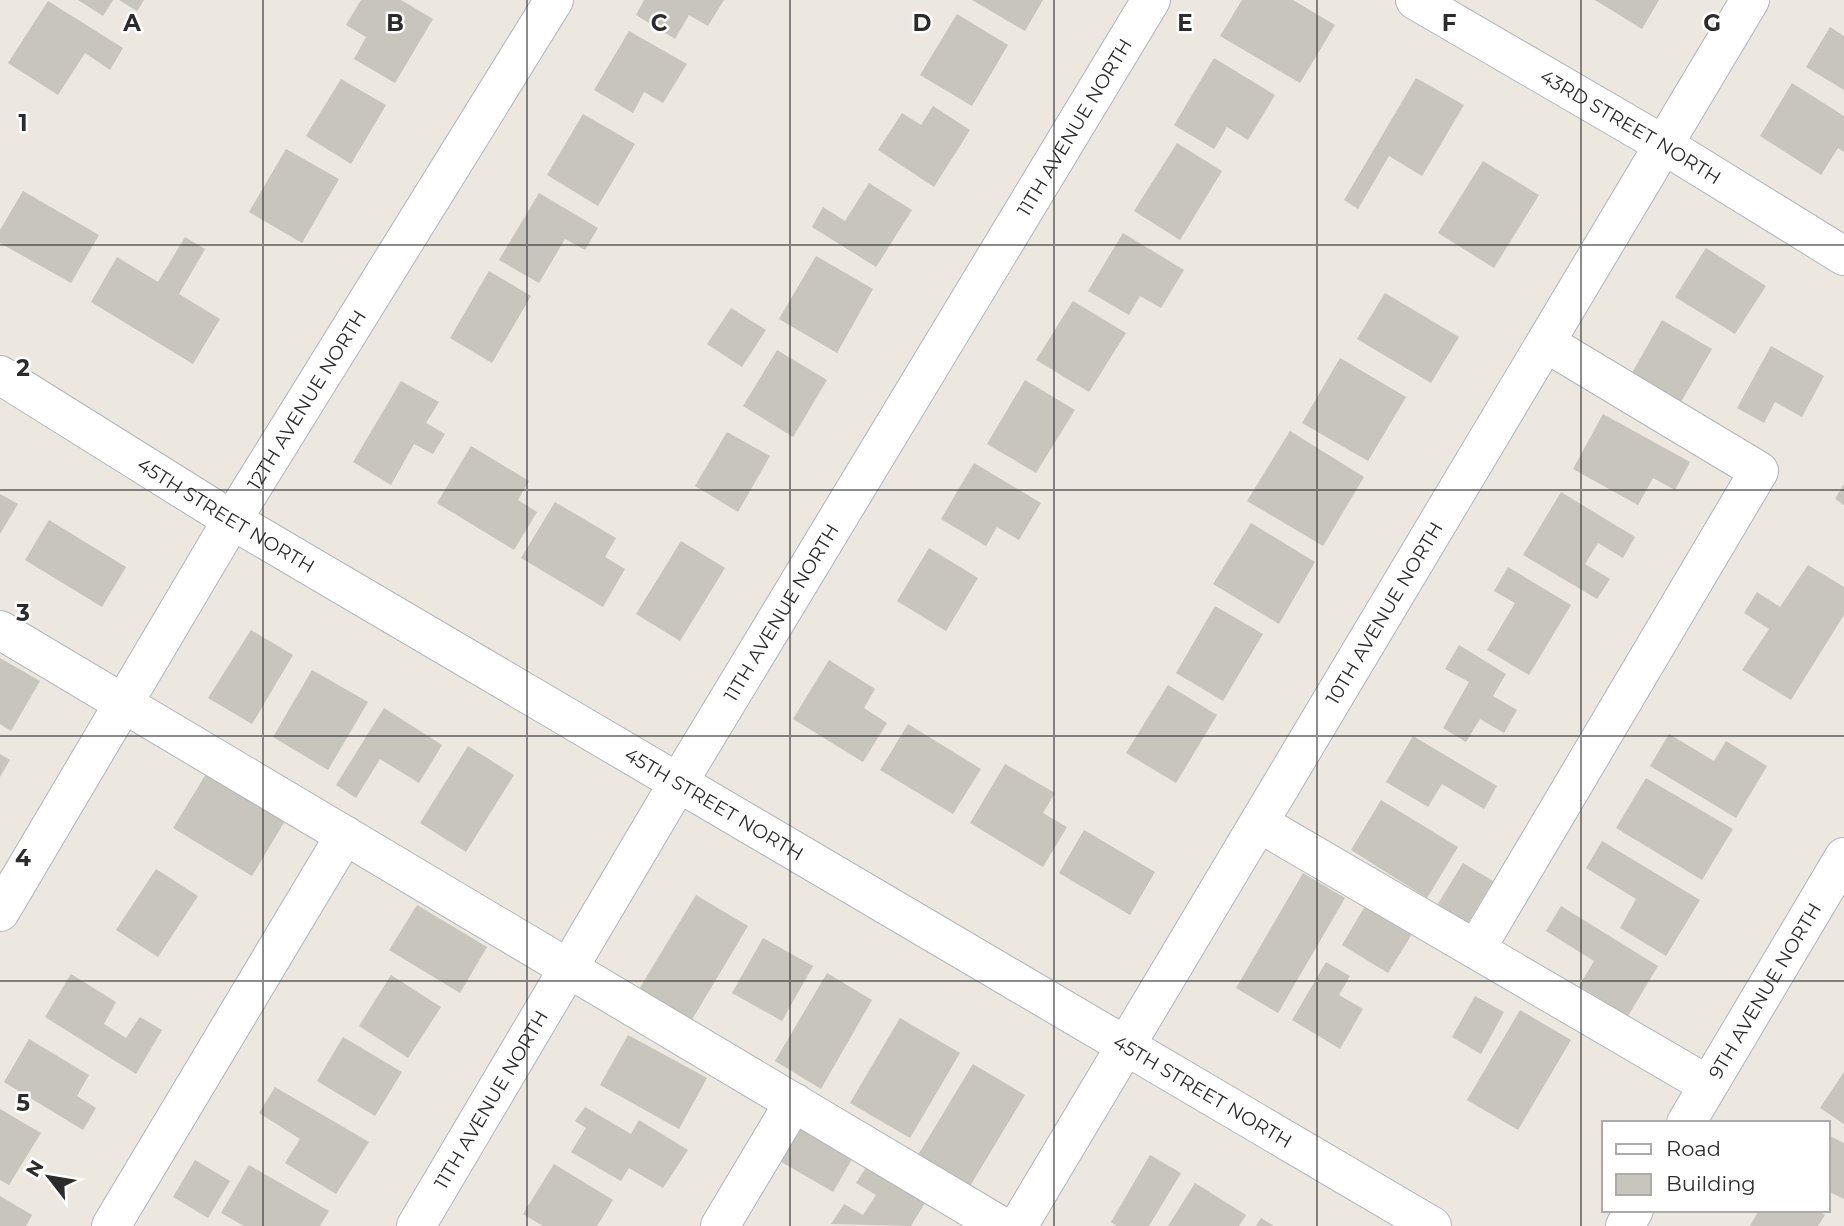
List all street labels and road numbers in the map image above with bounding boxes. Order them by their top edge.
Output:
street label: 11TH AVENUE NORTH [1012,34,1137,220]
street label: 43RD STREET NORTH [1536,64,1725,189]
street label: 12TH AVENUE NORTH [242,306,371,494]
street label: 45TH STREET NORTH [133,452,319,578]
street label: 10TH AVENUE NORTH [1321,518,1447,708]
street label: 11TH AVENUE NORTH [719,519,843,705]
street label: 45TH STREET NORTH [621,742,808,865]
street label: 9TH AVENUE NORTH [1704,898,1826,1083]
street label: 11TH AVENUE NORTH [429,1006,552,1193]
street label: 45TH STREET NORTH [1109,1030,1296,1153]

